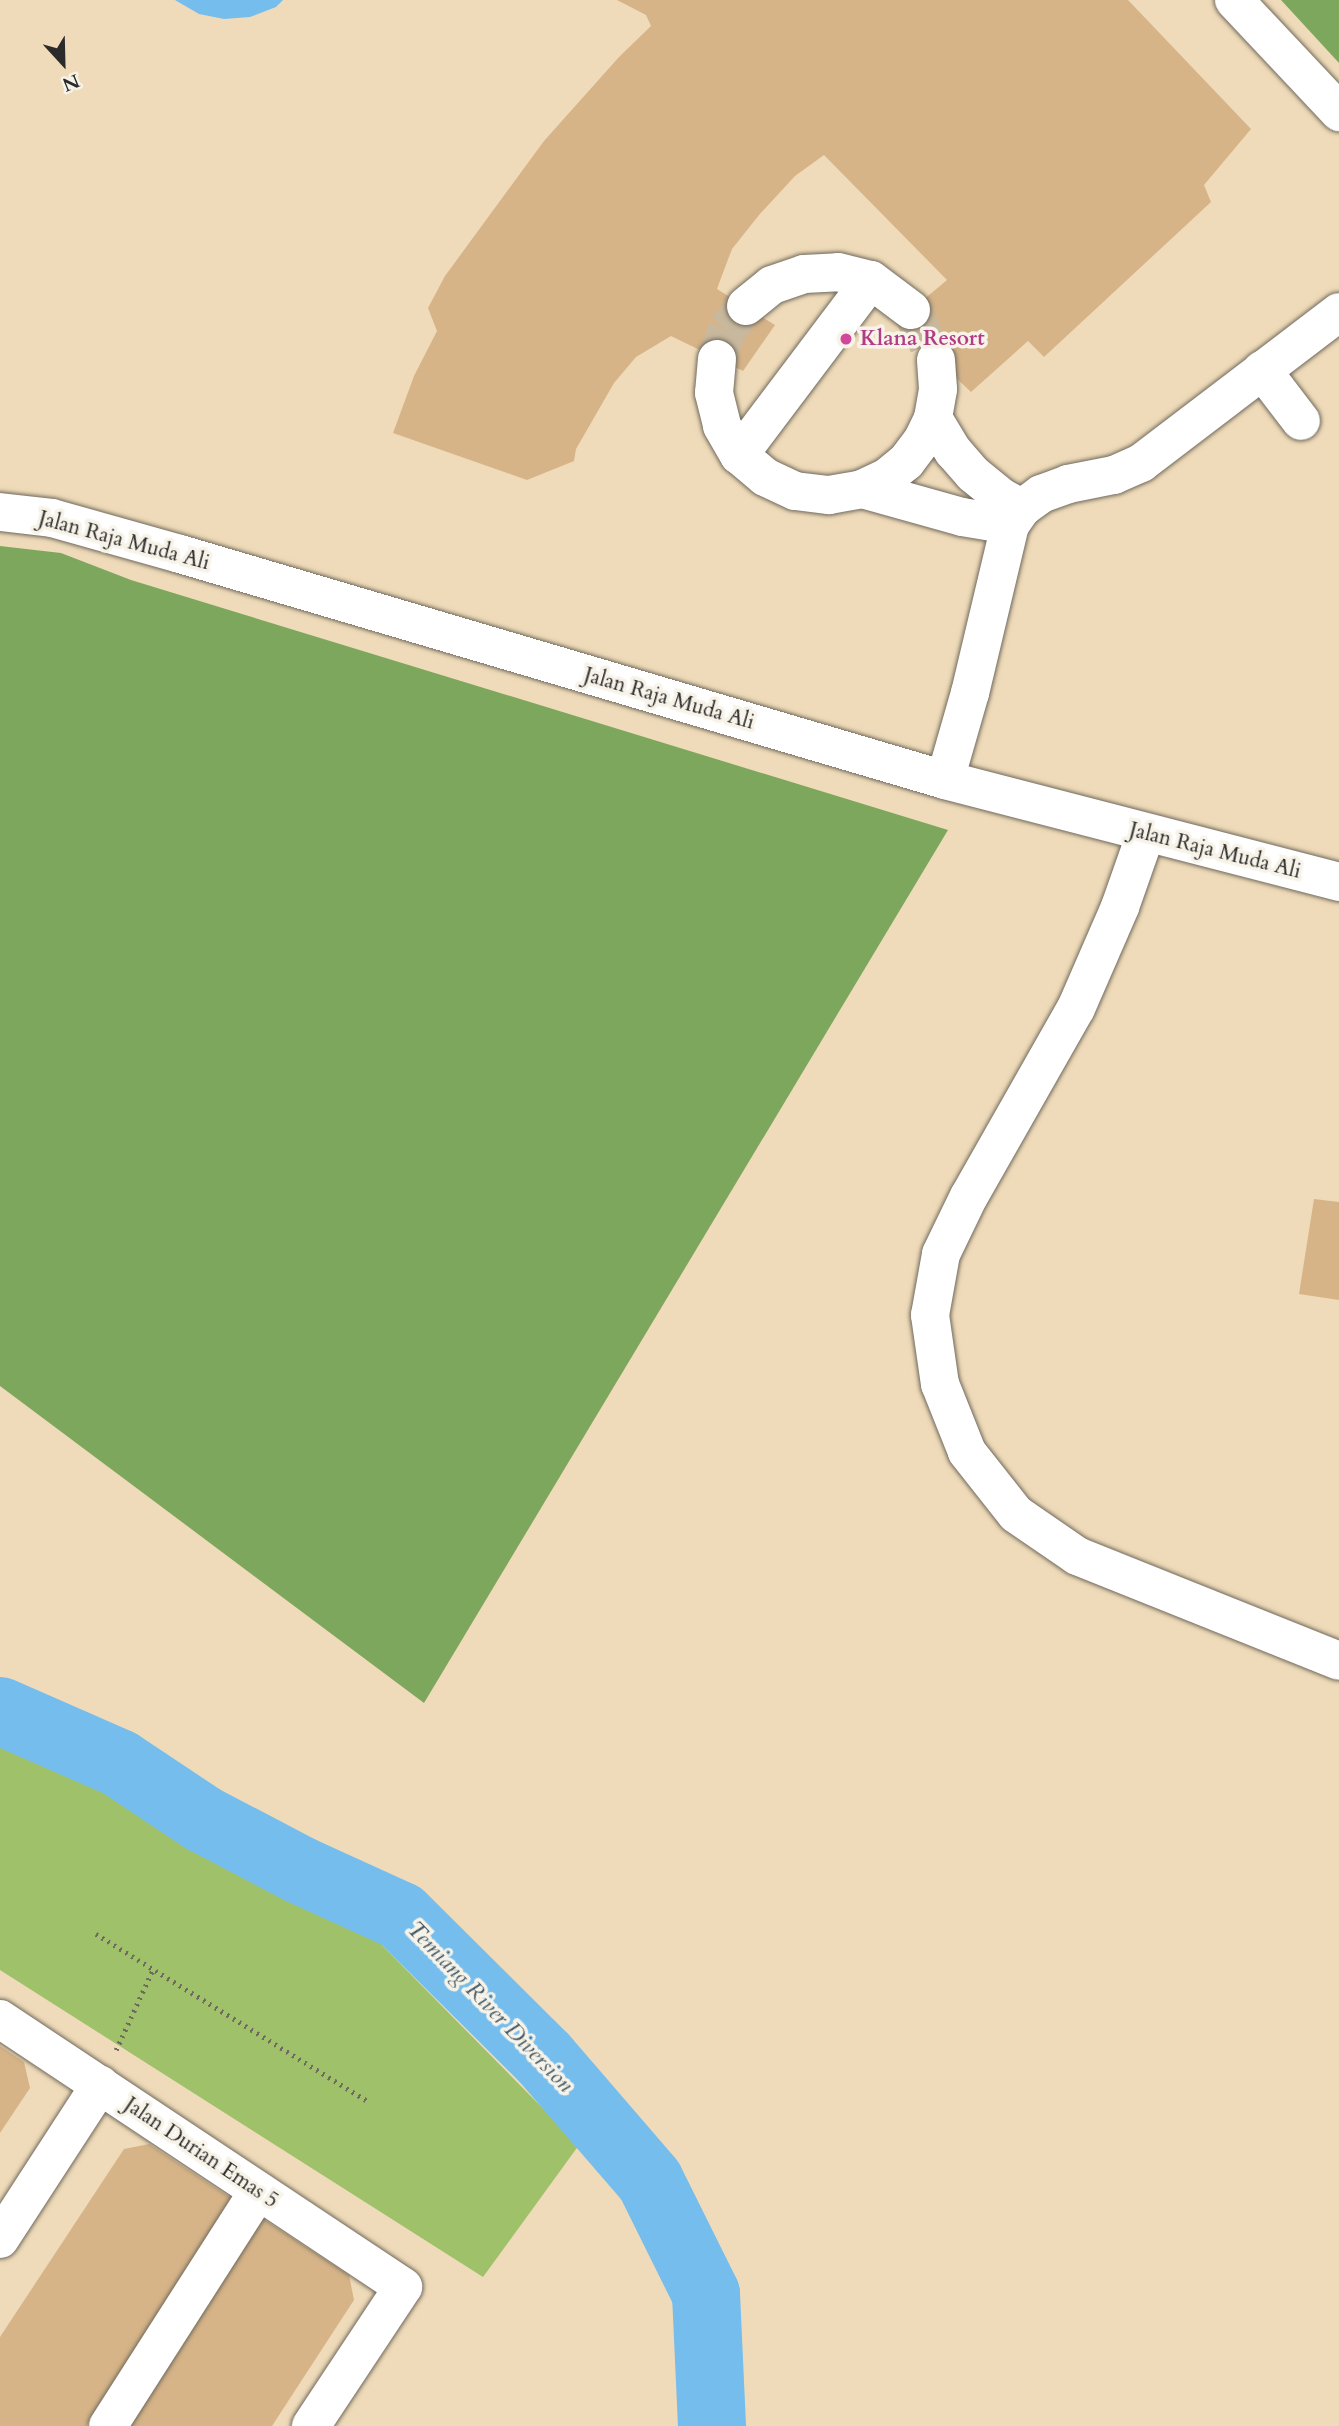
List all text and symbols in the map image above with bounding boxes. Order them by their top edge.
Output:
north arrow [28,28,98,98]
text: N [58,67,83,98]
place label: Klana Resort [860,326,985,352]
marker: Klana Resort [838,331,854,347]
street label: Jalan Raja Muda Ali [36,506,212,576]
street label: Jalan Raja Muda Ali [581,663,757,735]
street label: Jalan Raja Muda Ali [1127,818,1303,884]
water label: Temiang River Diversion [401,1916,579,2098]
street label: Jalan Durian Emas 5 [119,2092,283,2214]

